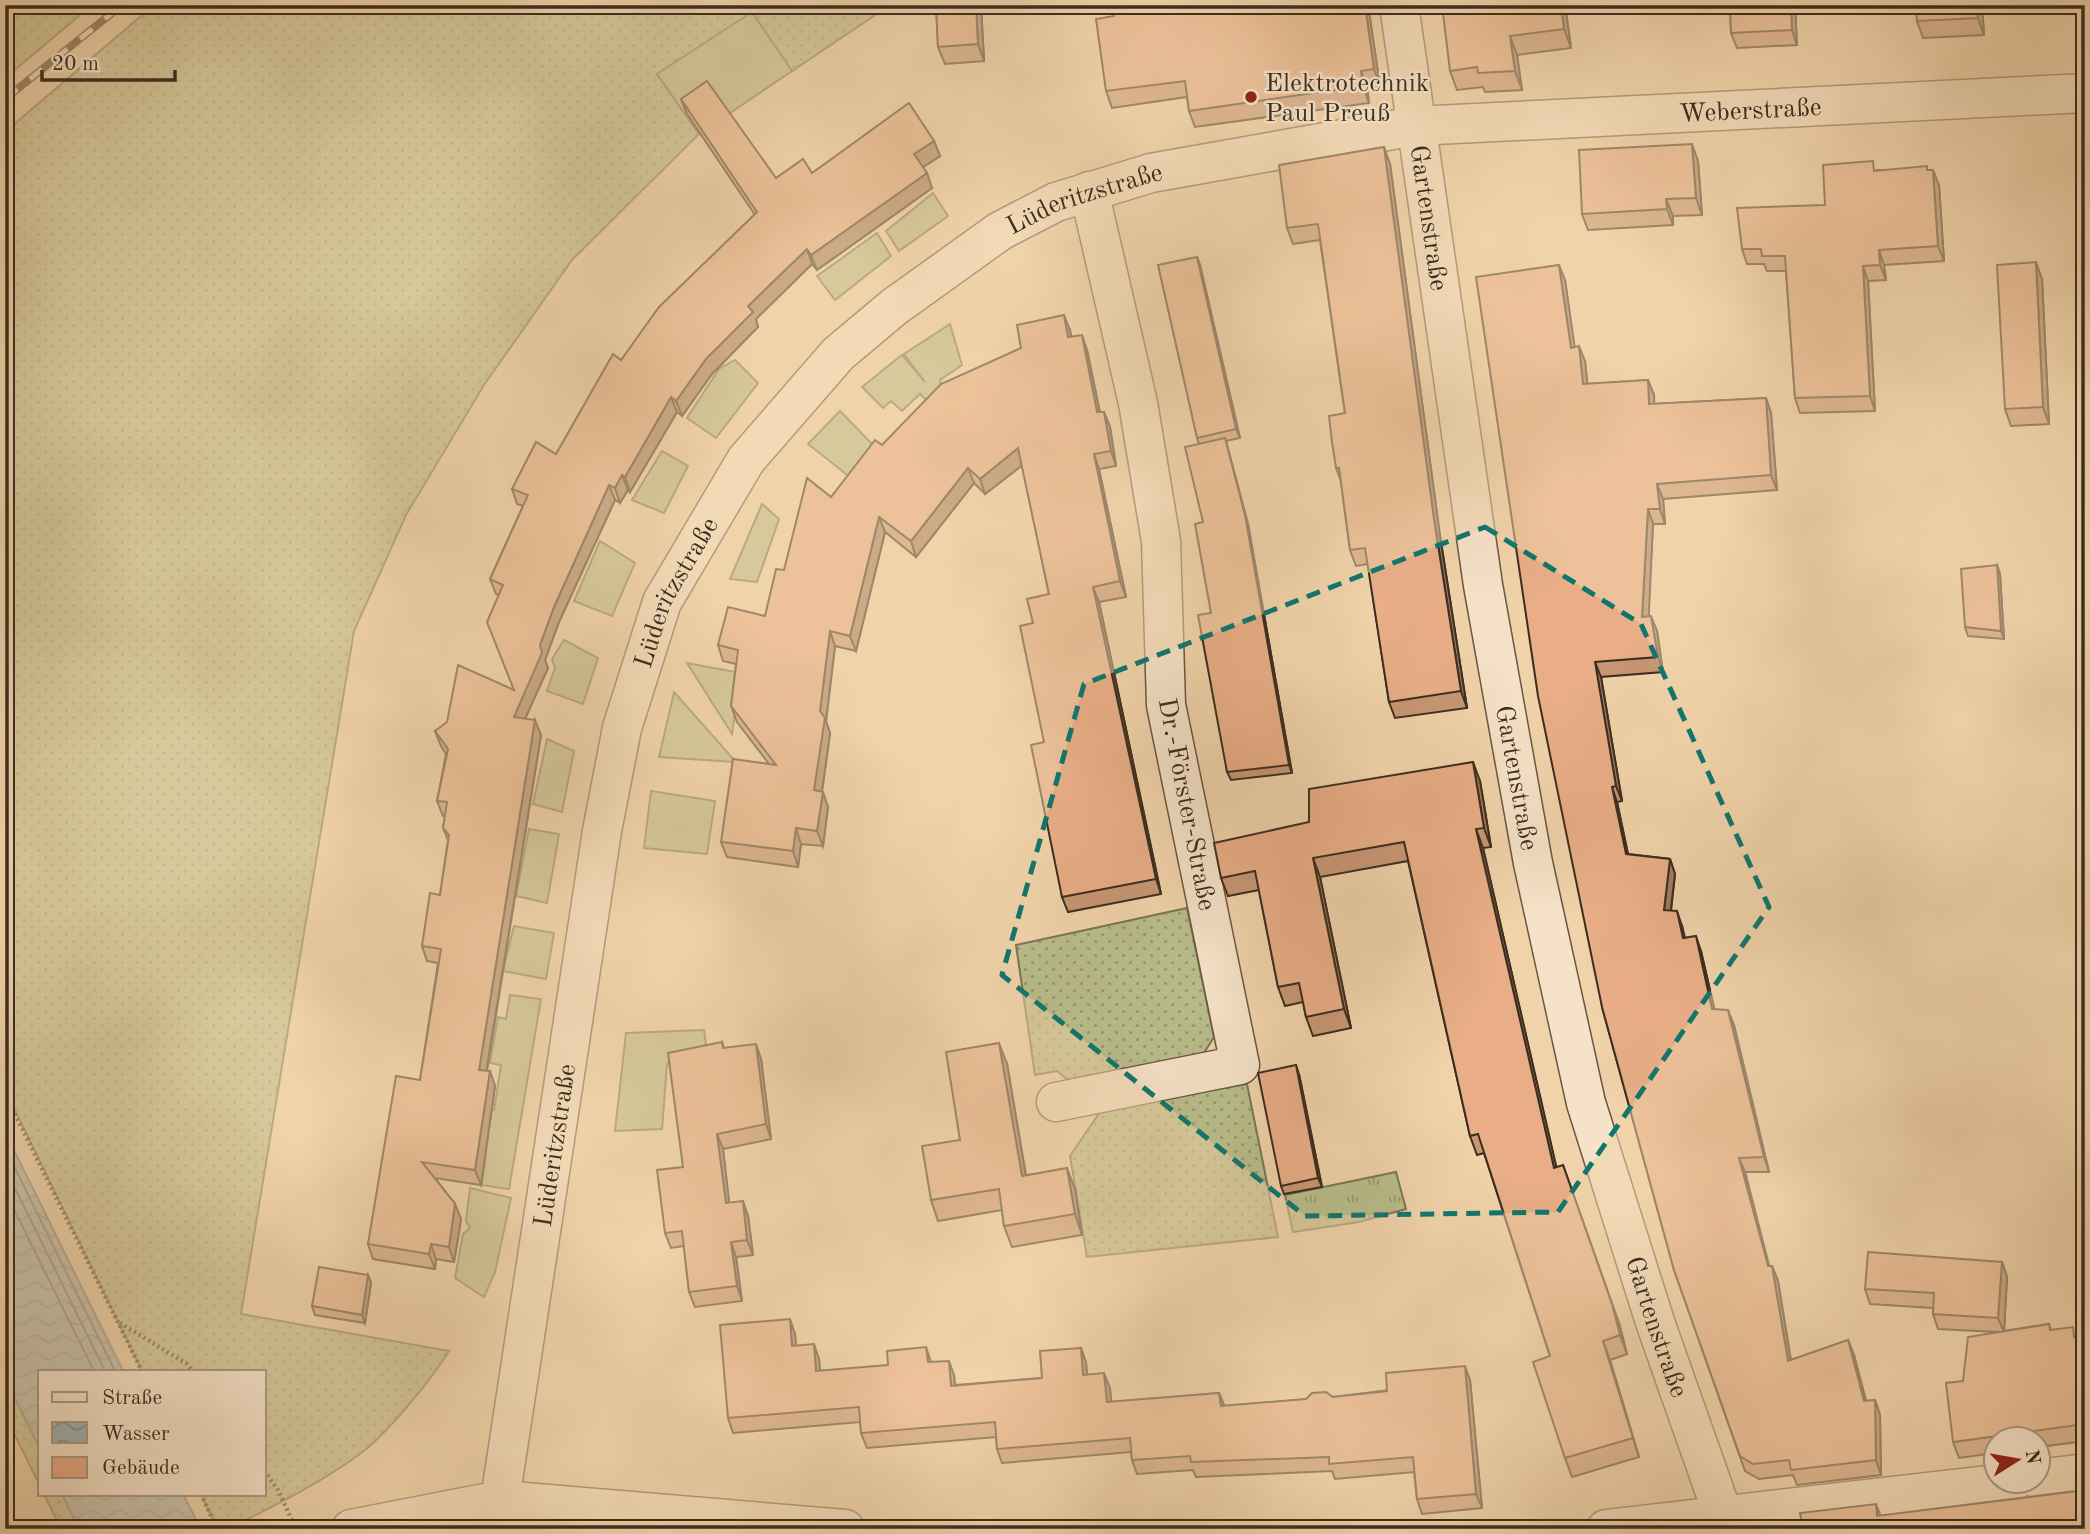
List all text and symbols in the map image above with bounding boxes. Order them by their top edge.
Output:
scale bar [42,38,175,82]
text: 20 m [52,54,99,75]
place label: Elektrotechnik Paul Preuß [1265,71,1429,127]
marker: Elektrotechnik Paul Preuß [1243,89,1259,105]
street label: Weberstraße [1678,95,1822,128]
street label: Gartenstraße [1404,143,1451,293]
street label: Lüderitzstraße [1003,160,1165,240]
street label: Lüderitzstraße [631,513,724,672]
street label: Dr.-Förster-Straße [1153,696,1219,913]
street label: Gartenstraße [1490,704,1542,853]
street label: Lüderitzstraße [531,1062,581,1229]
street label: Gartenstraße [1620,1253,1692,1401]
legend [38,1370,266,1496]
text: Straße [102,1388,162,1409]
text: Wasser [102,1424,170,1445]
north arrow [1982,1426,2052,1496]
text: N [2021,1448,2042,1467]
text: Gebäude [102,1458,180,1479]

